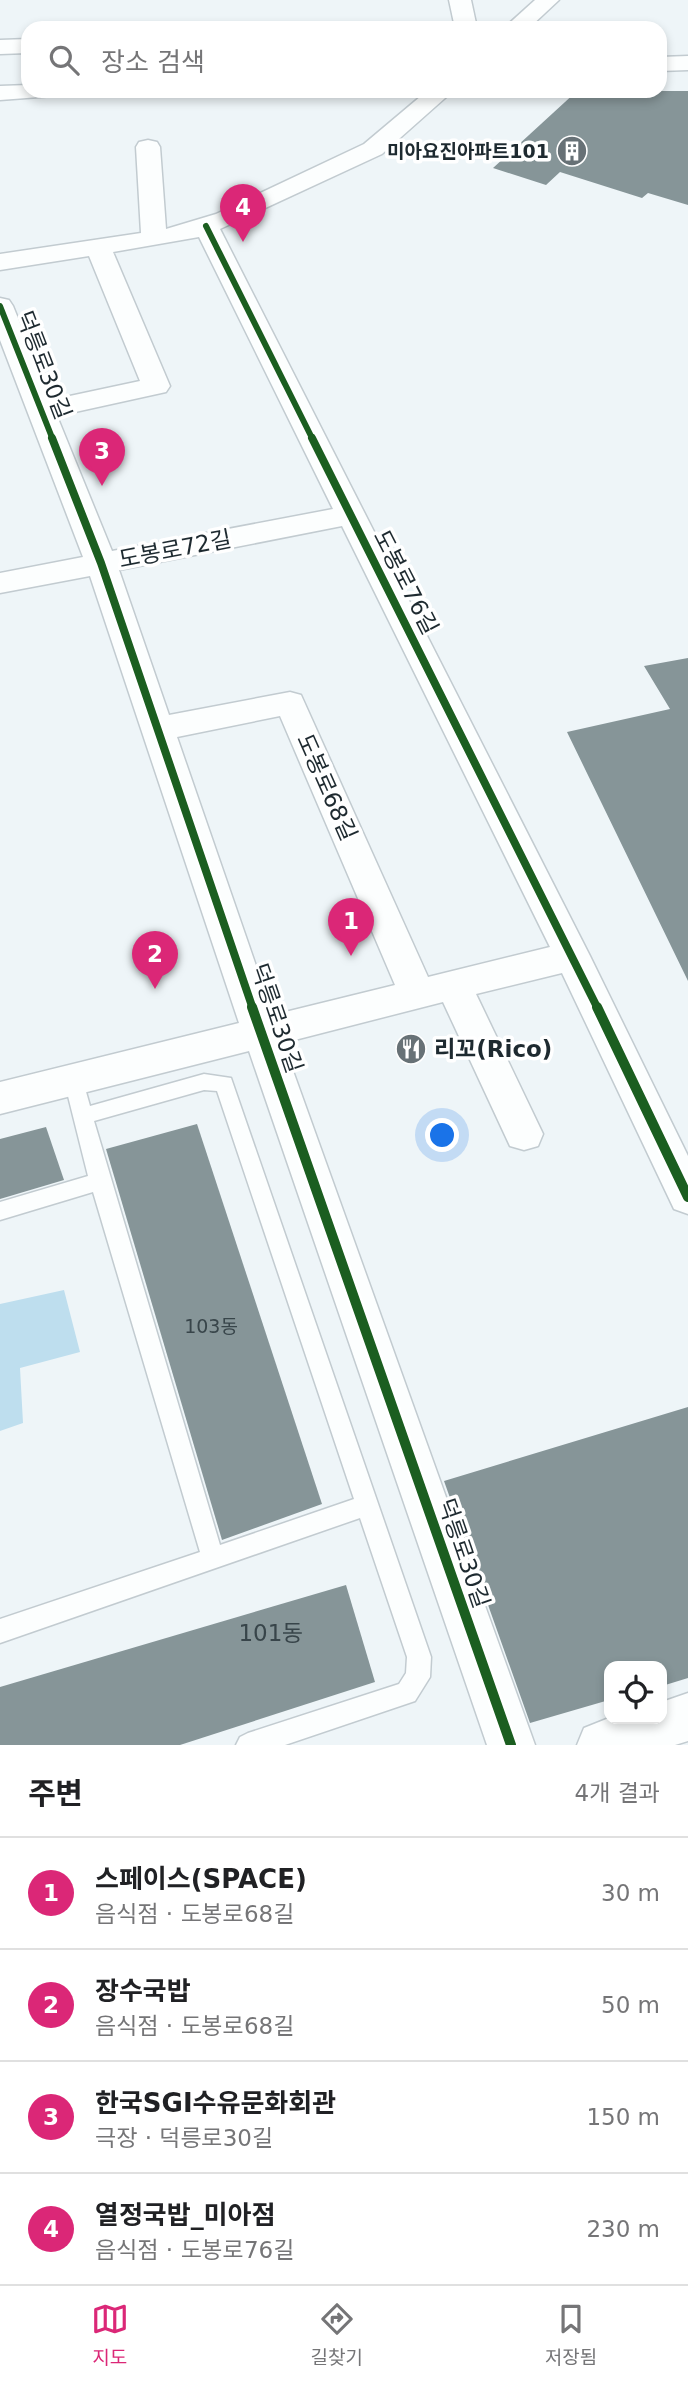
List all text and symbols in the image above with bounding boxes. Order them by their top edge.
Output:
search box [21,21,667,98]
icon: search [45,41,83,79]
text: 장소 검색 [101,47,205,77]
building icon: 미아요진아파트101 [555,134,589,168]
place label: 미아요진아파트101 [387,140,549,162]
pin: 4 [220,184,266,242]
street label: 덕릉로30길 [11,307,77,423]
pin: 3 [79,428,125,486]
street label: 도봉로72길 [117,525,233,573]
street label: 도봉로76길 [369,525,443,639]
street label: 도봉로68길 [292,730,362,844]
pin: 1 [328,898,374,956]
pin: 2 [132,931,178,989]
street label: 덕릉로30길 [246,960,308,1076]
restaurant icon: 리꼬(Rico) [394,1032,428,1066]
place label: 리꼬(Rico) [434,1036,552,1062]
your location [425,1118,459,1152]
house number: 103동 [184,1315,238,1337]
street label: 덕릉로30길 [433,1495,495,1611]
house number: 101동 [238,1620,304,1646]
map controls [604,1661,667,1724]
button: locate [604,1661,667,1724]
text: 주변 [28,1776,83,1811]
text: 4개 결과 [575,1780,660,1806]
text: 스페이스(SPACE) [95,1864,307,1894]
text: 1 [43,1880,59,1906]
text: 30 m [601,1880,660,1906]
text: 음식점 · 도봉로68길 [95,1901,294,1927]
text: 장수국밥 [95,1976,191,2006]
text: 2 [43,1992,59,2018]
text: 50 m [601,1992,660,2018]
text: 음식점 · 도봉로68길 [95,2013,294,2039]
text: 한국SGI수유문화회관 [95,2088,336,2118]
text: 3 [43,2104,59,2130]
text: 150 m [586,2104,660,2130]
text: 극장 · 덕릉로30길 [95,2125,273,2151]
text: 열정국밥_미아점 [95,2200,275,2230]
text: 4 [43,2216,59,2242]
text: 230 m [586,2216,660,2242]
text: 음식점 · 도봉로76길 [95,2237,294,2263]
tab: 지도 [91,2300,129,2369]
tab: 길찾기 [311,2300,363,2369]
tab: 저장됨 [545,2300,597,2369]

